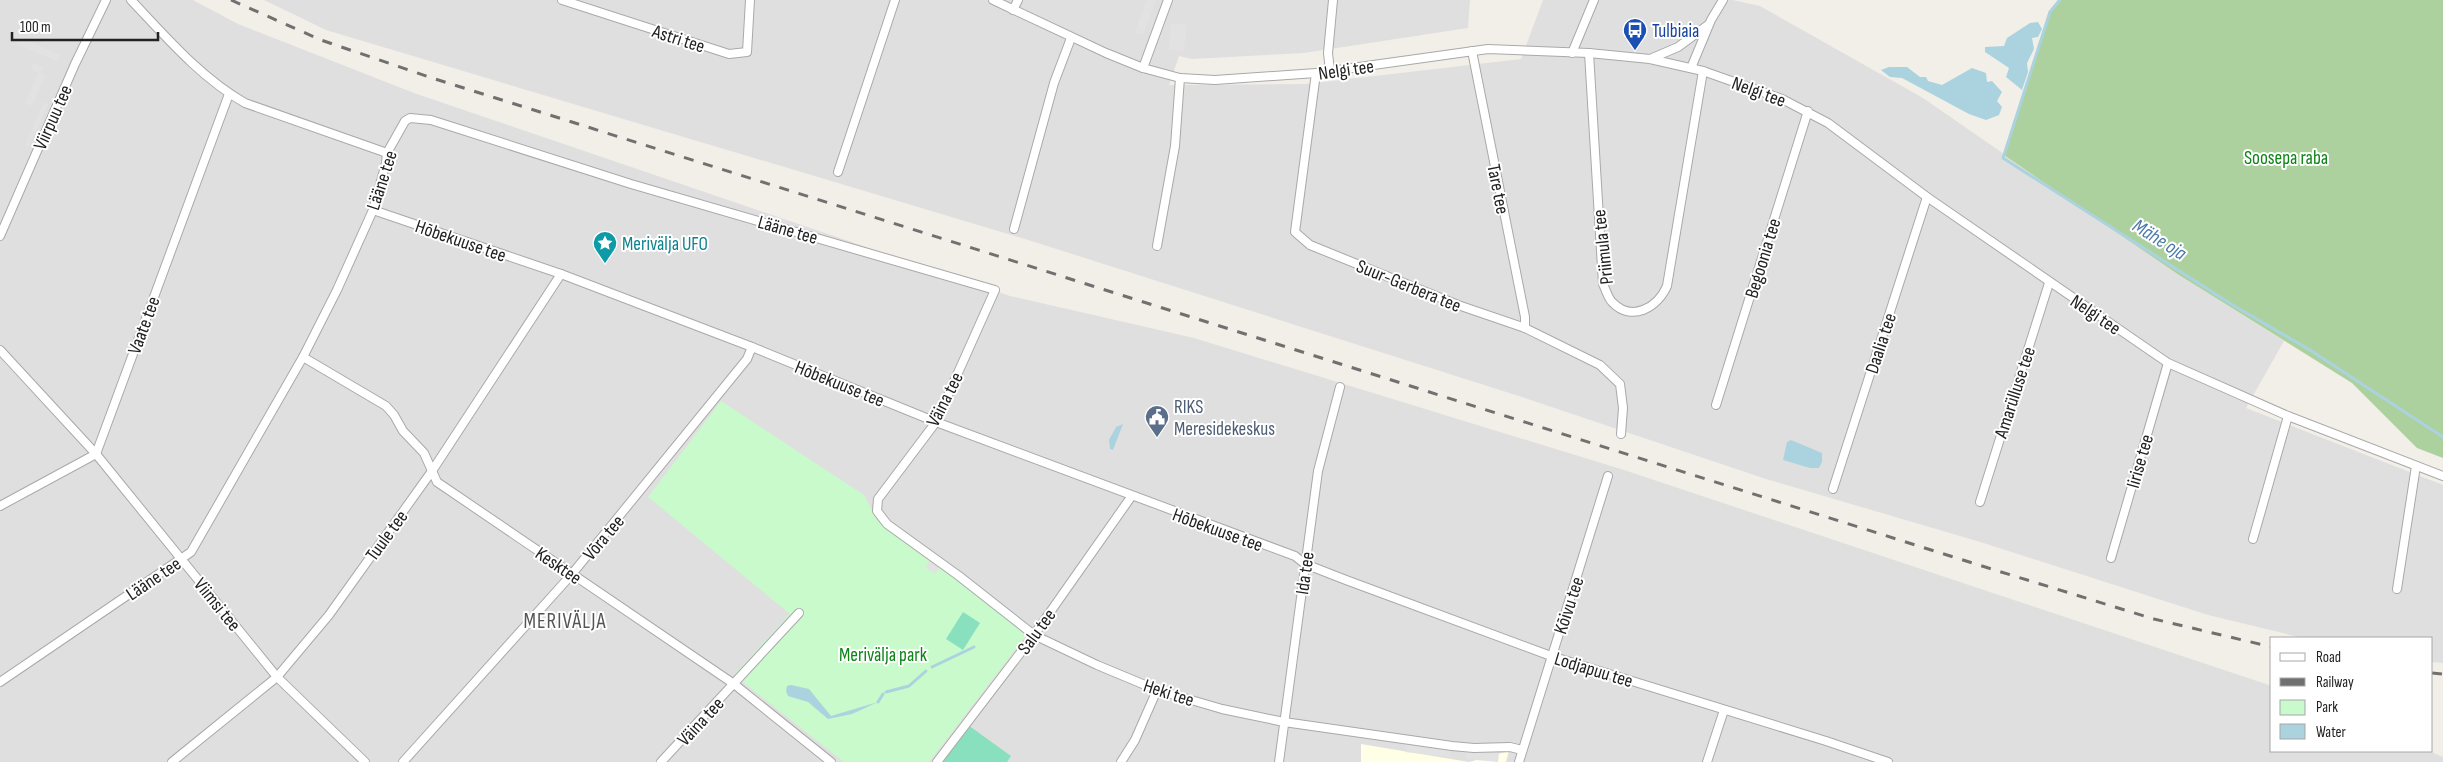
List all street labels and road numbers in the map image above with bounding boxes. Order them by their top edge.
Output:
street label: Astri tee [649,20,708,59]
street label: Nelgi tee [1317,55,1375,86]
street label: Nelgi tee [1728,72,1789,113]
street label: Viirpuu tee [29,82,78,154]
street label: Lääne tee [362,148,403,213]
street label: Tare tee [1481,162,1514,216]
street label: Priimula tee [1588,208,1619,286]
street label: Lääne tee [755,211,820,250]
street label: Hõbekuuse tee [412,215,509,268]
street label: Begoonia tee [1740,216,1786,301]
street label: Suur-Gerbera tee [1353,255,1464,318]
street label: Nelgi tee [2066,290,2125,340]
street label: Vaate tee [123,294,165,357]
street label: Daalia tee [1861,310,1902,377]
street label: Amarülluse tee [1990,344,2041,442]
street label: Hõbekuuse tee [791,356,888,413]
street label: Väina tee [922,369,969,431]
street label: Iirise tee [2122,432,2159,491]
street label: Hõbekuuse tee [1169,503,1266,557]
street label: Tuule tee [361,506,413,566]
street label: Võra tee [579,511,630,565]
street label: Kesktee [531,542,586,590]
street label: Ida tee [1291,550,1320,596]
street label: Lääne tee [122,553,186,606]
street label: Viimsi tee [188,574,245,636]
street label: Kõivu tee [1549,574,1589,637]
street label: Salu tee [1013,605,1061,659]
street label: Lodjapuu tee [1552,648,1636,693]
street label: Heki tee [1140,674,1197,712]
street label: Väina tee [673,693,729,751]

